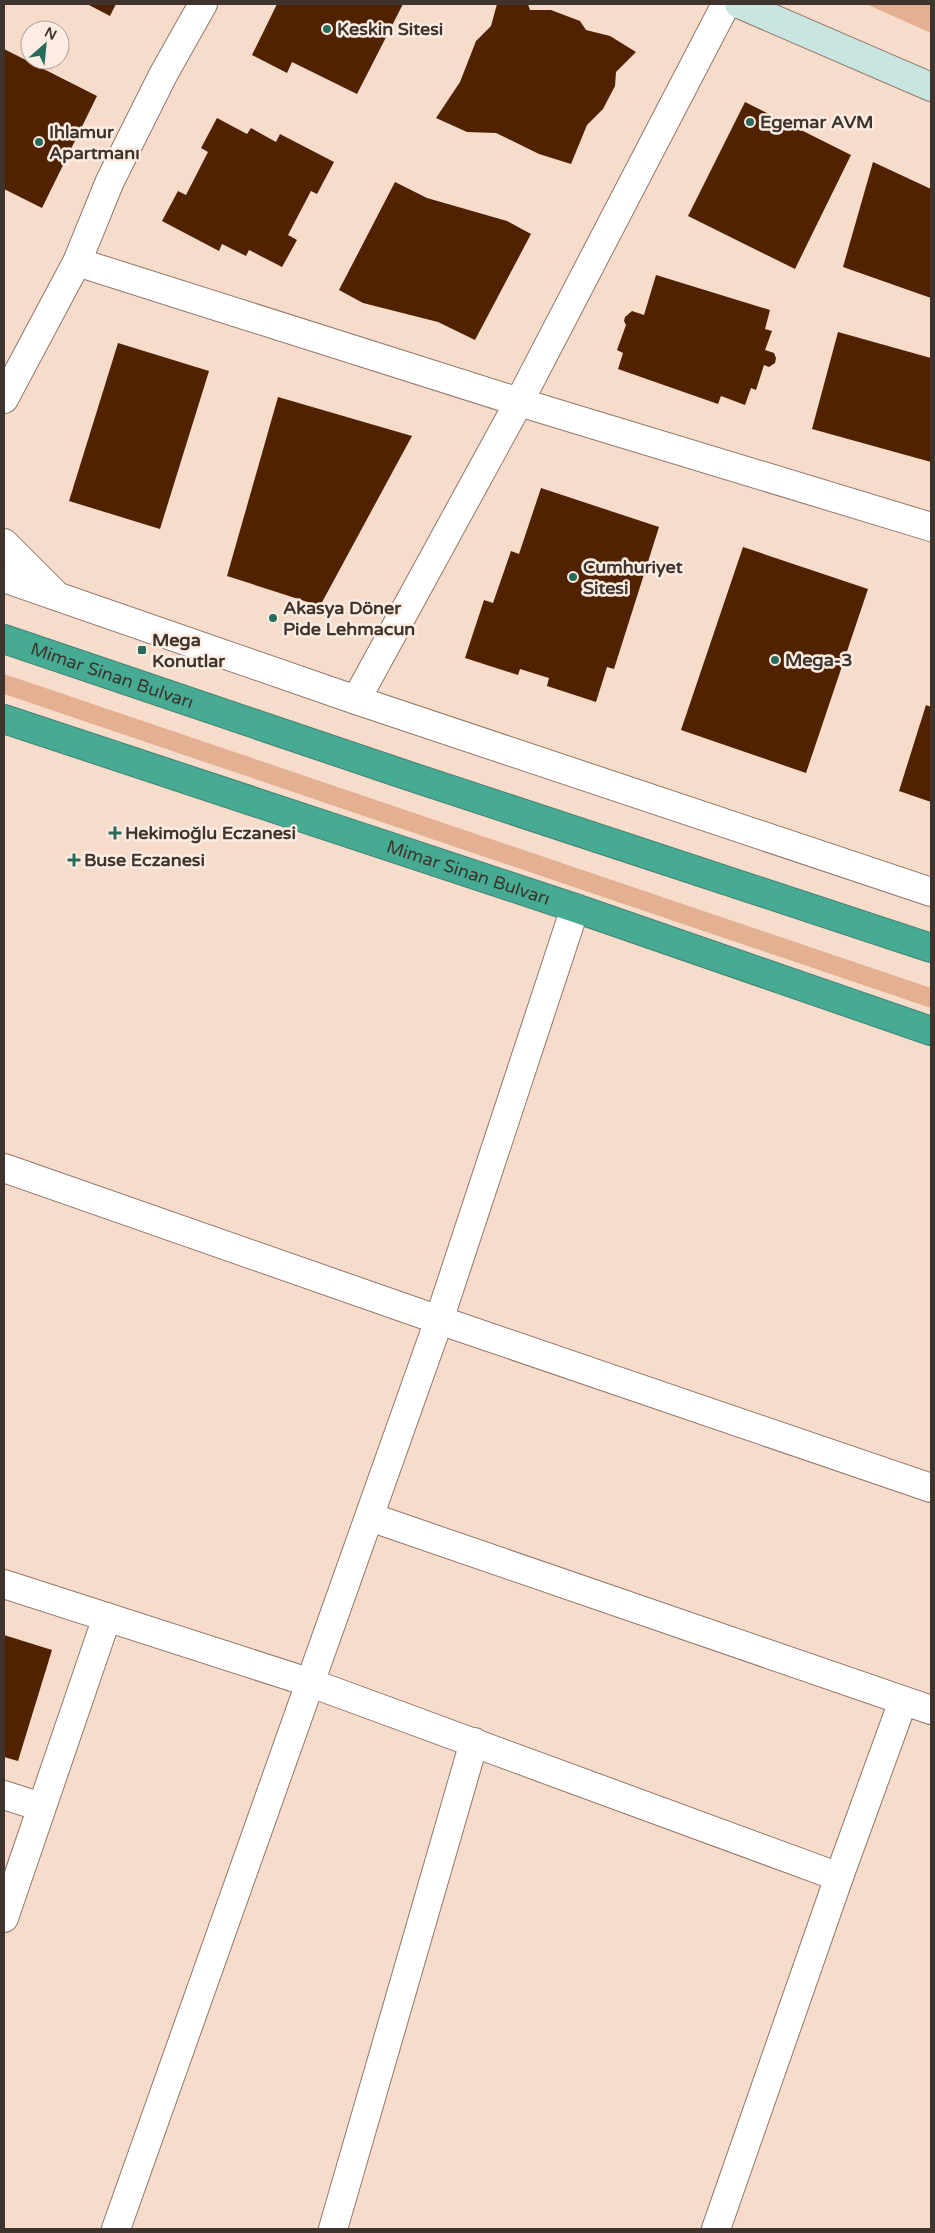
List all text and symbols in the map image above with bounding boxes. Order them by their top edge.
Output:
place label: Keskin Sitesi [337,18,443,40]
north arrow [20,20,70,70]
marker: Keskin Sitesi [321,23,333,35]
text: N [42,24,60,44]
place label: Egemar AVM [760,111,874,133]
marker: Egemar AVM [744,116,756,128]
place label: Ihlamur Apartmanı [49,121,140,164]
marker: Ihlamur Apartmanı [33,136,45,148]
place label: Cumhuriyet Sitesi [583,556,683,599]
marker: Cumhuriyet Sitesi [567,571,579,583]
place label: Akasya Döner Pide Lehmacun [283,597,415,640]
marker: Akasya Döner Pide Lehmacun [267,612,279,624]
place label: Mega Konutlar [152,629,226,672]
street label: Mimar Sinan Bulvarı [28,638,196,713]
marker: Mega Konutlar [136,644,148,656]
place label: Mega-3 [785,649,852,671]
marker: Mega-3 [769,654,781,666]
place label: Hekimoğlu Eczanesi [125,822,296,844]
marker: Hekimoğlu Eczanesi [109,827,121,839]
street label: Mimar Sinan Bulvarı [384,835,553,910]
place label: Buse Eczanesi [84,849,205,871]
marker: Buse Eczanesi [68,854,80,866]

